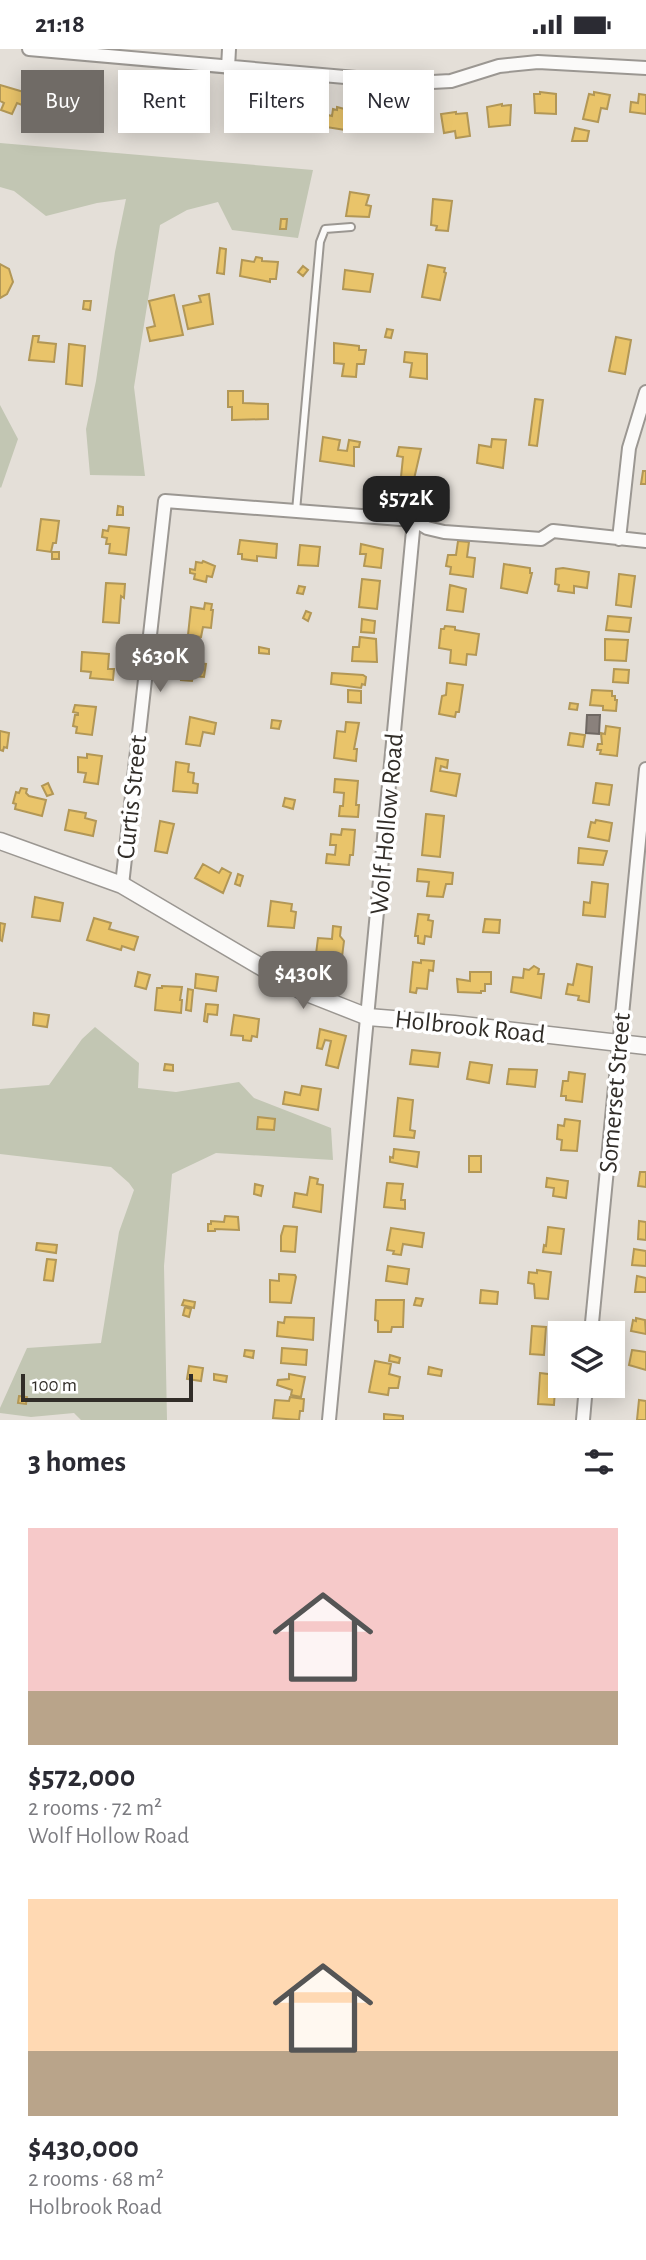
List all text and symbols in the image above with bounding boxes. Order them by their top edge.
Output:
text: 21:18 [35,11,85,37]
chip: Buy [21,70,104,133]
chip: Rent [118,70,210,133]
chip: Filters [224,70,329,133]
chip: New [343,70,434,133]
pin: $572K [357,477,455,536]
text: $572K [379,487,433,510]
pin: $630K [111,635,209,694]
text: $630K [132,645,188,668]
street label: Wolf Hollow Road [366,732,408,916]
street label: Curtis Street [113,734,151,860]
pin: $430K [254,951,352,1011]
text: $430K [274,962,332,985]
street label: Holbrook Road [393,1006,547,1048]
street label: Somerset Street [595,1012,635,1174]
map controls [548,1321,625,1398]
button: layers [548,1321,625,1398]
scale bar [21,1371,192,1403]
text: 100 m [32,1376,77,1395]
icon: filters [580,1443,618,1481]
text: 3 homes [28,1447,126,1477]
icon: home [260,1574,386,1700]
text: $572,000 [28,1762,135,1792]
text: 2 rooms · 72 m² [28,1797,162,1820]
text: Wolf Hollow Road [28,1825,189,1848]
icon: home [260,1945,386,2071]
text: $430,000 [28,2133,139,2163]
text: 2 rooms · 68 m² [28,2168,164,2191]
text: Holbrook Road [28,2196,162,2219]

